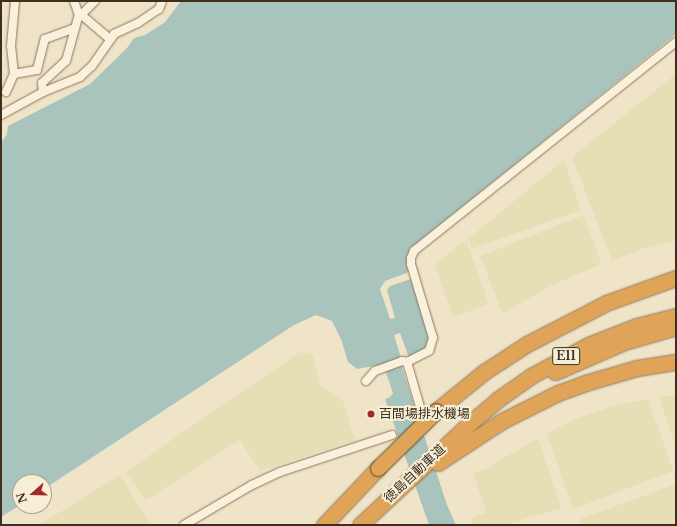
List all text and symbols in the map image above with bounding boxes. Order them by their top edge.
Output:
road number: E11 [552,346,580,366]
place label: 百間場排水機場 [379,406,470,422]
marker: 百間場排水機場 [366,409,376,419]
street label: 徳島自動車道 [381,442,449,506]
north arrow [12,474,52,514]
text: N [13,491,30,505]

